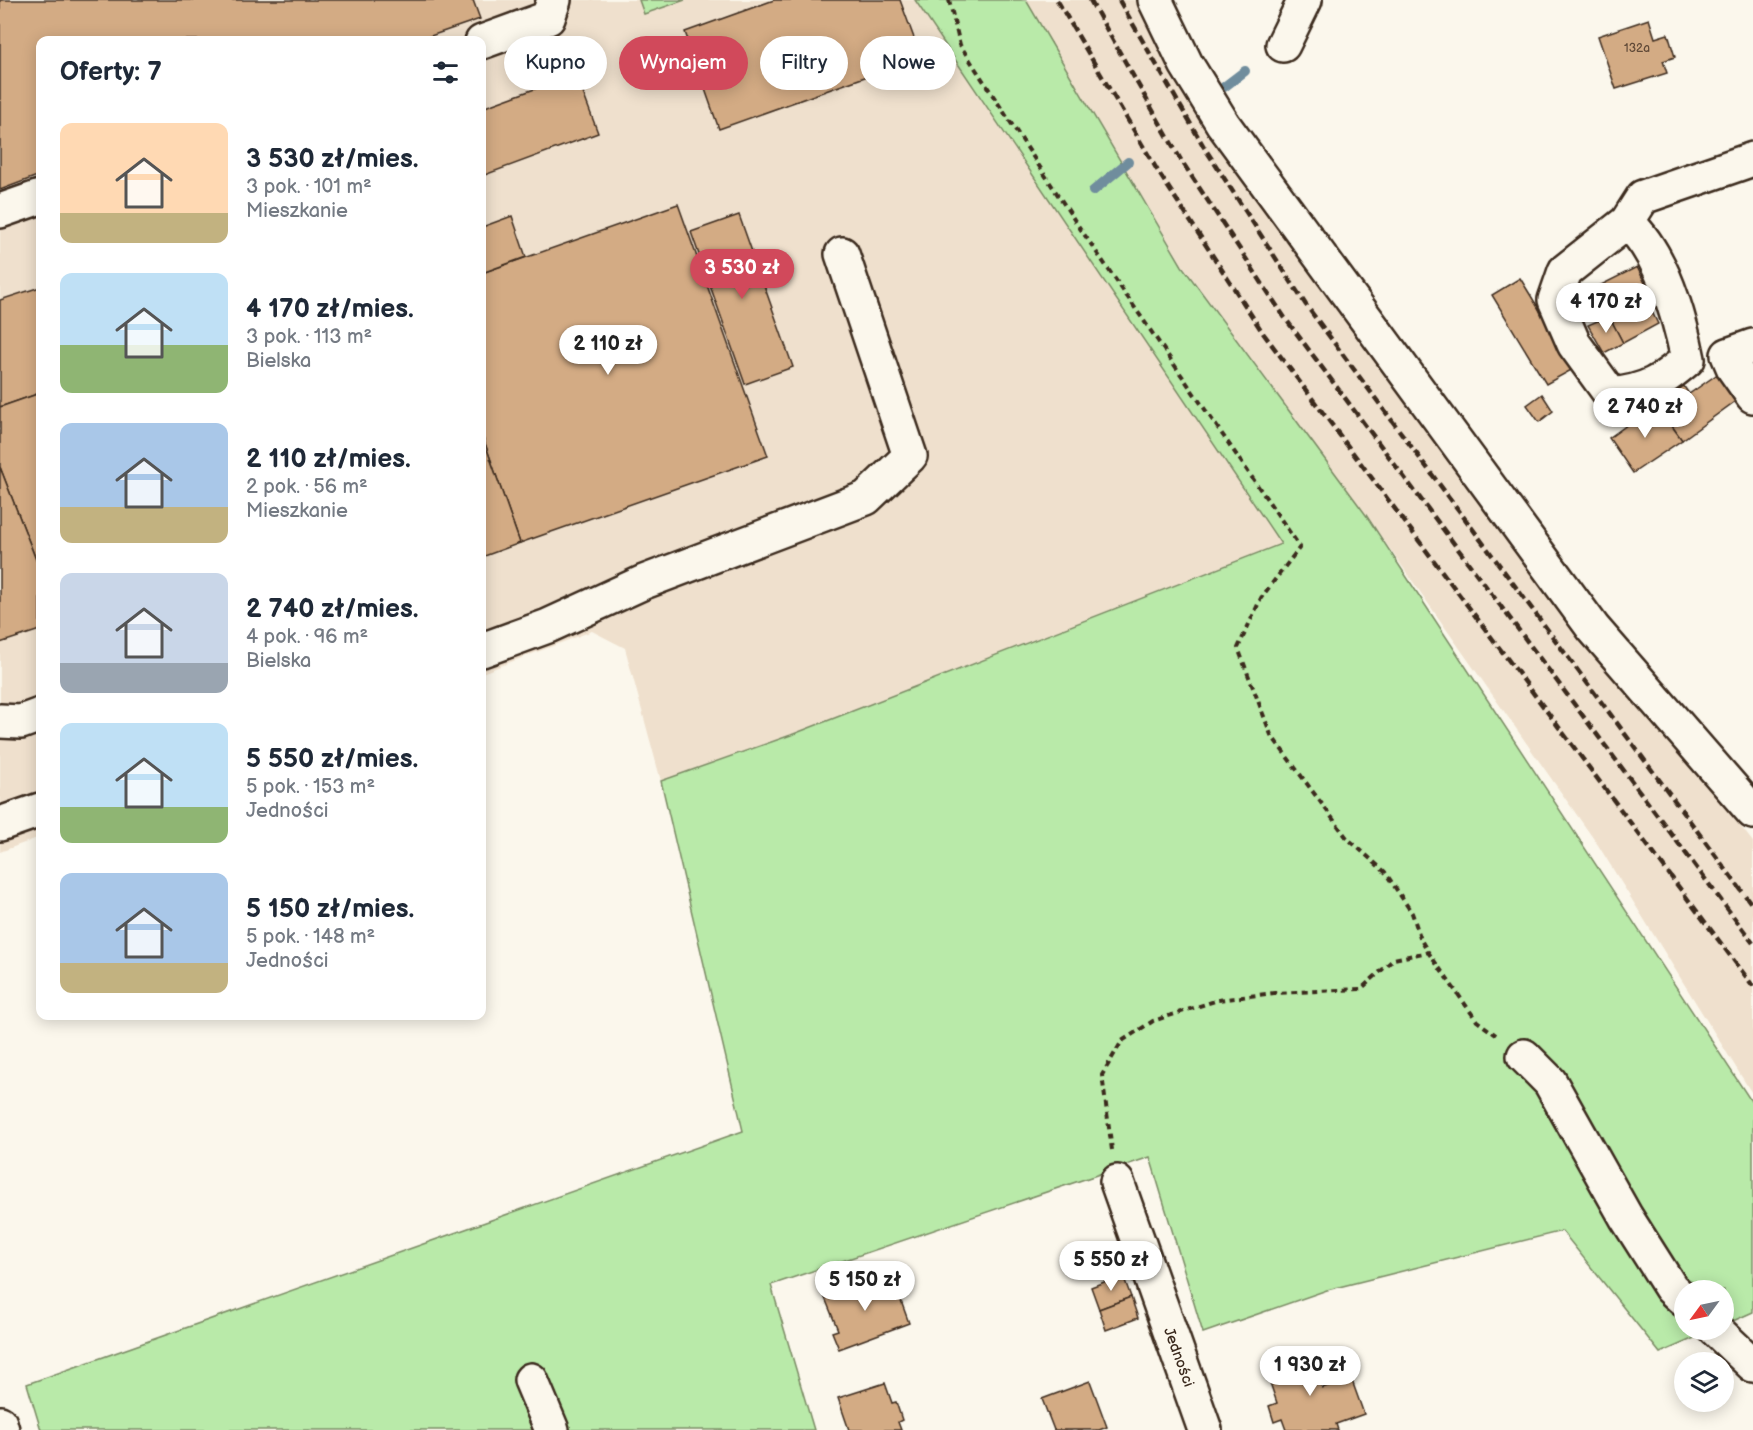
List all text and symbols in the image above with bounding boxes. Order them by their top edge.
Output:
chip: Kupno [504,36,607,90]
chip: Wynajem [619,36,748,90]
chip: Filtry [760,36,848,90]
chip: Nowe [860,36,956,90]
house number: 132a [1624,41,1650,56]
icon: filters [429,56,462,89]
text: Oferty: 7 [60,57,162,88]
text: 3 530 zł/mies. [246,144,419,175]
icon: home [108,147,180,219]
text: 3 pok. · 101 m² [246,175,372,199]
text: Mieszkanie [246,199,348,223]
pin: 3 530 zł [680,249,804,300]
text: 3 530 zł [704,256,780,280]
pin: 4 170 zł [1544,283,1668,334]
text: 4 170 zł [1570,290,1642,314]
text: 4 170 zł/mies. [246,294,414,325]
icon: home [108,297,180,369]
text: 3 pok. · 113 m² [246,325,372,349]
pin: 2 110 zł [546,325,670,376]
text: 2 110 zł [573,332,643,356]
text: Bielska [246,349,311,373]
pin: 2 740 zł [1583,388,1707,439]
text: 2 740 zł [1607,395,1683,419]
text: 2 110 zł/mies. [246,444,411,475]
icon: home [108,447,180,519]
text: 2 pok. · 56 m² [246,475,368,499]
text: Mieszkanie [246,499,348,523]
text: 2 740 zł/mies. [246,594,418,625]
icon: home [108,597,180,669]
text: 4 pok. · 96 m² [246,625,368,649]
text: Bielska [246,649,311,673]
text: 5 550 zł/mies. [246,744,418,775]
icon: home [108,747,180,819]
text: 5 pok. · 153 m² [246,775,375,799]
text: Jedności [246,799,328,823]
text: 5 150 zł/mies. [246,894,414,925]
icon: home [108,897,180,969]
text: 5 pok. · 148 m² [246,925,375,949]
text: Jedności [246,949,328,973]
pin: 5 550 zł [1049,1241,1173,1292]
text: 5 550 zł [1073,1248,1149,1272]
pin: 5 150 zł [803,1261,927,1312]
text: 5 150 zł [829,1268,901,1292]
north arrow [1674,1280,1734,1340]
map controls [1674,1280,1734,1412]
street label: Jedności [1159,1325,1198,1389]
pin: 1 930 zł [1248,1346,1372,1397]
button: layers [1674,1352,1734,1412]
text: 1 930 zł [1274,1353,1346,1377]

